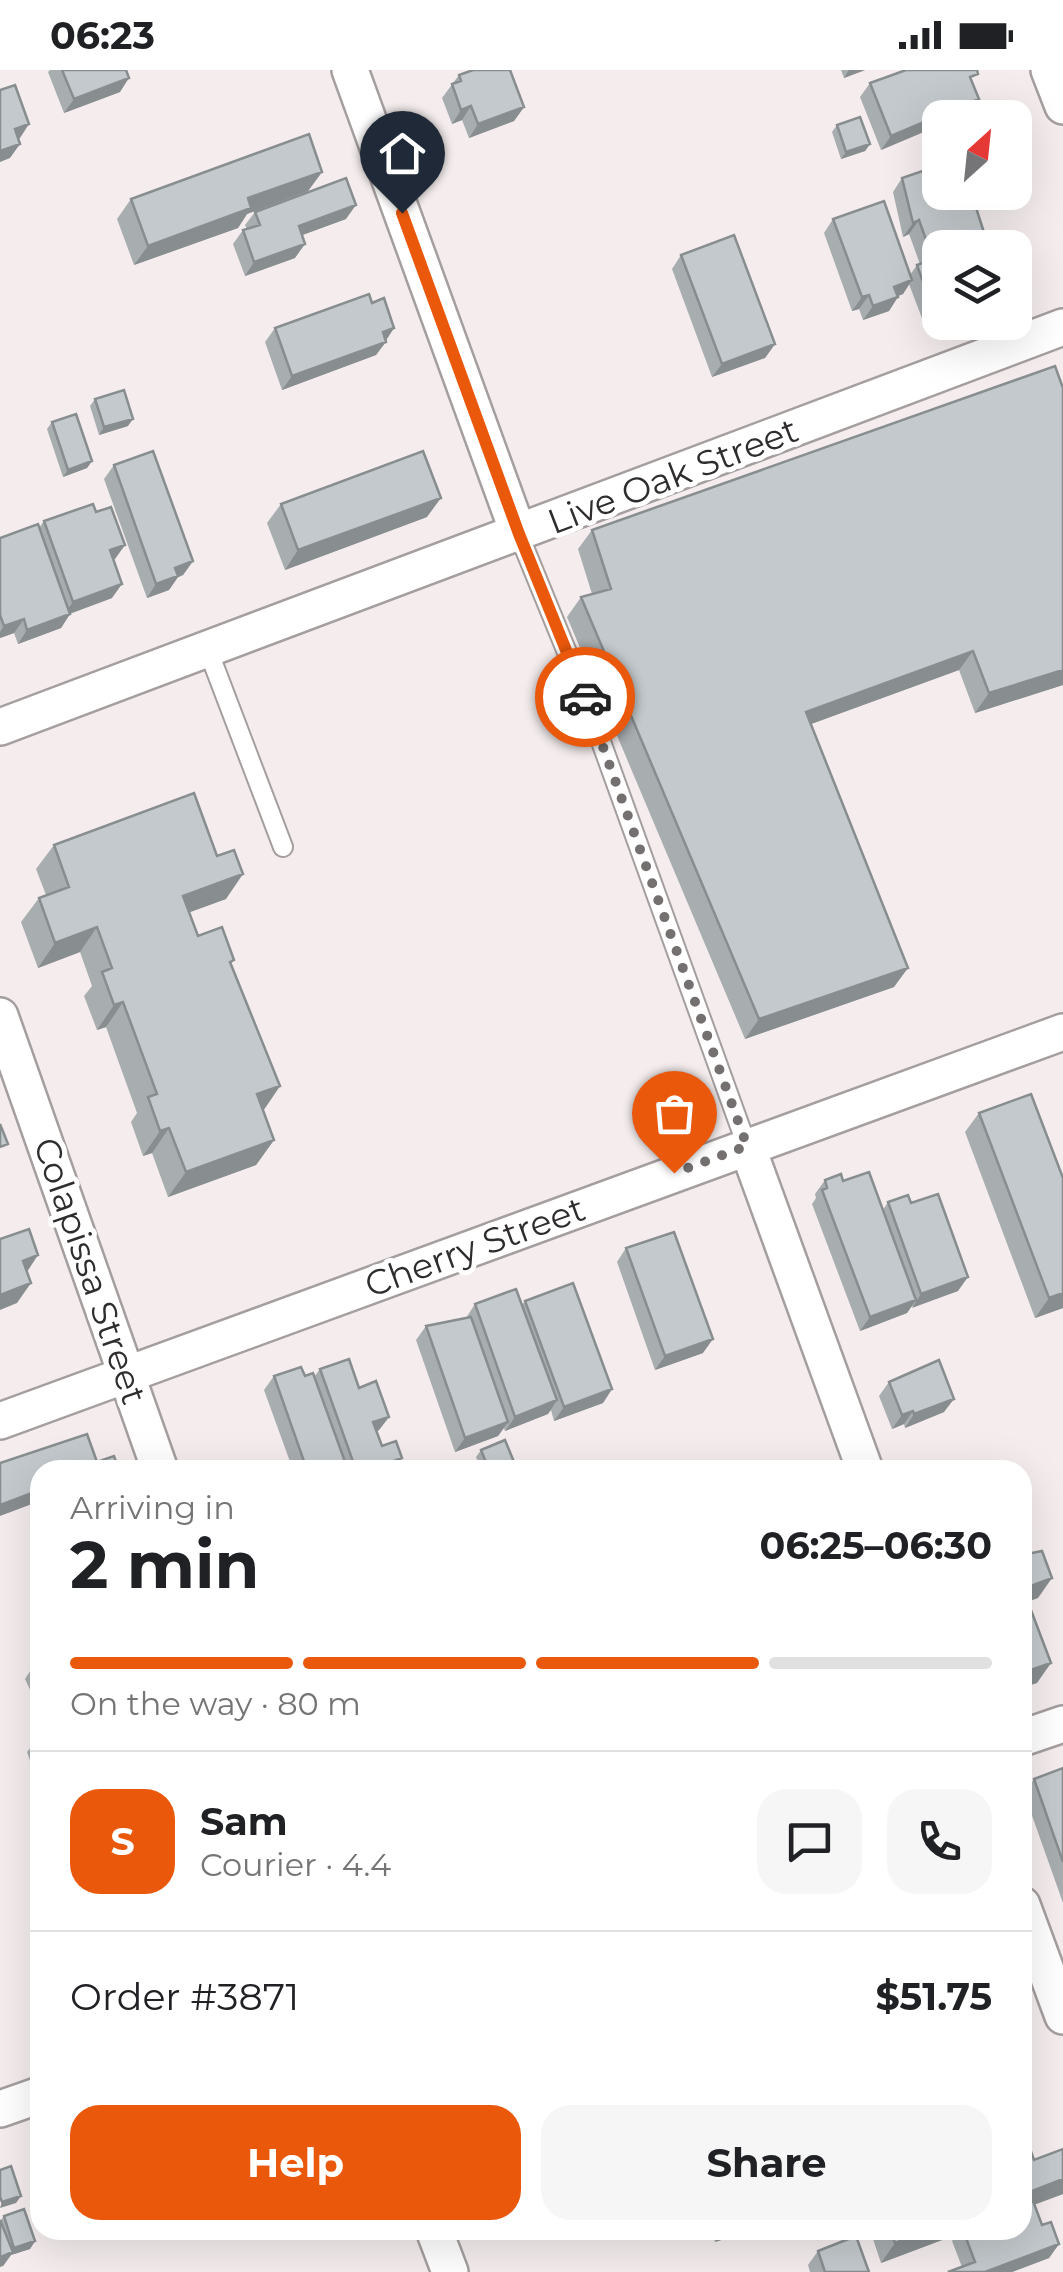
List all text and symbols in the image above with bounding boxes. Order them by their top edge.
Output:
text: 06:23 [50,12,155,59]
north arrow [922,100,1032,210]
map controls [922,100,1032,340]
pin [360,111,445,214]
icon: home [375,126,430,181]
button: layers [922,230,1032,340]
street label: Live Oak Street [542,408,804,543]
courier [535,647,635,747]
icon: car [558,670,613,725]
pin [632,1071,717,1174]
icon: bag [647,1086,702,1141]
street label: Colapissa Street [25,1132,156,1410]
street label: Cherry Street [359,1187,591,1306]
text: Arriving in [70,1488,235,1527]
text: 06:25–06:30 [760,1522,992,1569]
text: 2 min [70,1525,259,1604]
text: On the way · 80 m [70,1684,361,1723]
button: chat [757,1789,862,1894]
button: phone [887,1789,992,1894]
text: Sam [200,1798,288,1845]
text: S [110,1818,135,1865]
text: Courier · 4.4 [200,1845,391,1884]
text: Order #3871 [70,1973,299,2020]
text: $51.75 [875,1973,992,2020]
button: Help [70,2105,521,2220]
button: Share [541,2105,992,2220]

